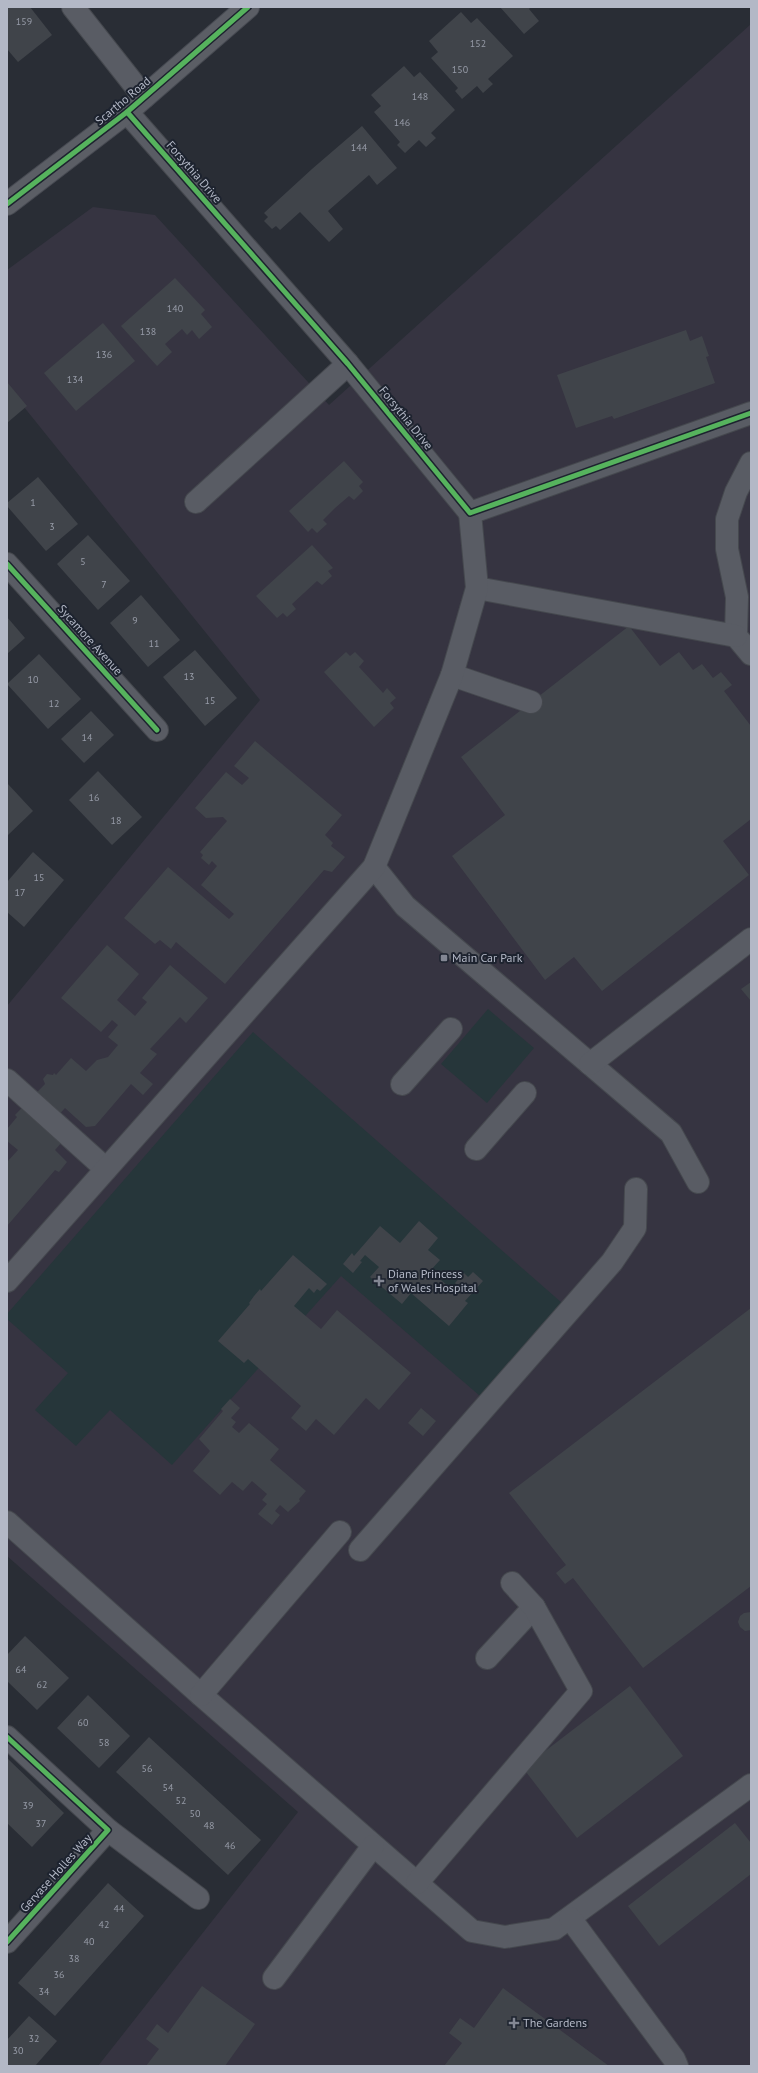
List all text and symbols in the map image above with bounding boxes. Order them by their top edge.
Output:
house number: 159 [16,15,32,28]
house number: 152 [470,37,486,50]
house number: 150 [452,63,469,76]
street label: Scartho Road [92,73,153,128]
house number: 148 [412,90,428,103]
house number: 146 [394,116,410,129]
street label: Forsythia Drive [163,138,225,206]
house number: 144 [351,141,368,154]
house number: 140 [167,302,184,315]
house number: 138 [140,325,156,338]
house number: 136 [96,348,112,361]
house number: 134 [67,373,84,386]
street label: Forsythia Drive [376,383,437,452]
house number: 1 [30,496,36,509]
house number: 3 [49,520,55,533]
house number: 5 [80,555,86,568]
house number: 7 [101,578,107,591]
street label: Sycamore Avenue [55,601,126,678]
house number: 9 [132,614,138,627]
house number: 11 [149,637,159,650]
house number: 13 [184,670,194,683]
house number: 10 [28,673,39,686]
house number: 15 [205,694,215,707]
house number: 12 [49,697,59,710]
house number: 14 [82,731,93,744]
house number: 16 [89,791,99,804]
house number: 18 [111,814,121,827]
house number: 15 [34,871,44,884]
house number: 17 [15,886,25,899]
place label: Main Car Park [452,950,523,965]
marker: Main Car Park [439,953,449,963]
place label: Diana Princess of Wales Hospital [388,1266,478,1295]
marker: Diana Princess of Wales Hospital [373,1275,385,1287]
house number: 64 [16,1663,27,1676]
house number: 62 [37,1678,47,1691]
house number: 60 [78,1716,89,1729]
house number: 58 [99,1736,109,1749]
house number: 56 [142,1762,152,1775]
house number: 54 [163,1781,174,1794]
house number: 52 [176,1794,186,1807]
house number: 39 [23,1799,33,1812]
house number: 50 [190,1807,201,1820]
house number: 37 [36,1817,46,1830]
house number: 48 [204,1819,214,1832]
street label: Gervase Holles Way [17,1830,95,1915]
house number: 46 [225,1839,235,1852]
house number: 44 [114,1902,125,1915]
house number: 42 [99,1918,109,1931]
house number: 40 [84,1935,95,1948]
house number: 38 [69,1952,79,1965]
house number: 36 [54,1968,64,1981]
house number: 34 [39,1985,50,1998]
place label: The Gardens [523,2015,587,2030]
marker: The Gardens [508,2017,520,2029]
house number: 32 [29,2032,39,2045]
house number: 30 [13,2044,24,2057]

